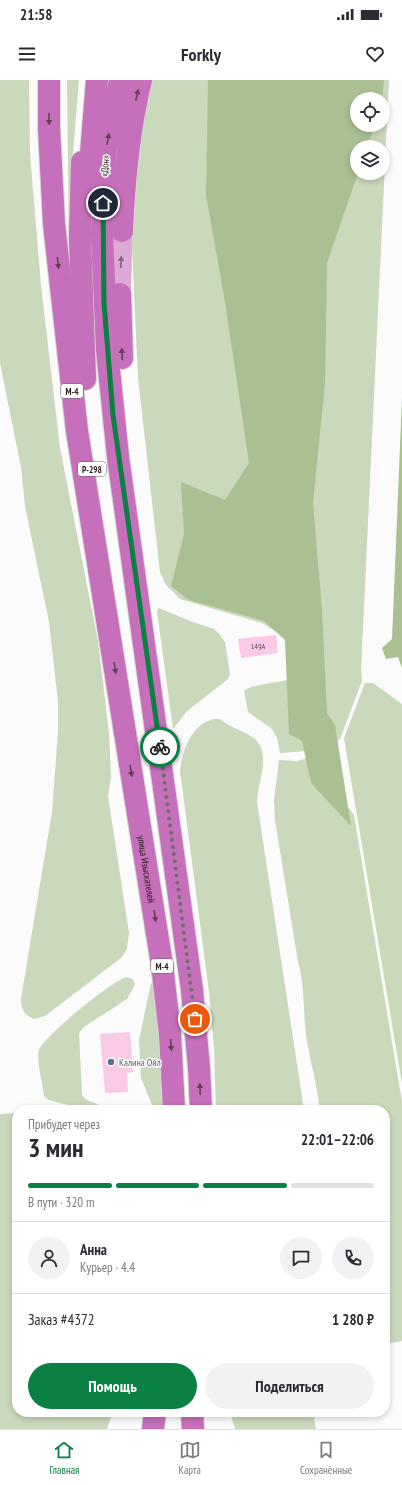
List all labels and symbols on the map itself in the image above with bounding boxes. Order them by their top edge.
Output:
one-way arrow [135,89,141,101]
one-way arrow [46,113,52,126]
one-way arrow [106,132,112,145]
street label: «Дон» [98,155,112,177]
pin [86,186,120,220]
one-way arrow [118,256,124,269]
one-way arrow [55,257,61,269]
one-way arrow [119,347,125,360]
road number: М-4 [61,384,83,398]
road number: Р-298 [78,462,106,476]
house number: 149А [251,641,266,651]
one-way arrow [112,662,118,674]
courier [140,727,180,767]
one-way arrow [128,765,134,777]
street label: улица Изыскателей [135,834,159,904]
one-way arrow [152,910,158,922]
road number: М-4 [151,959,173,973]
pin [178,1002,212,1036]
one-way arrow [167,1039,174,1051]
place label: Калина Ойл [119,1056,161,1069]
marker: Калина Ойл [106,1057,116,1067]
one-way arrow [197,1082,203,1095]

